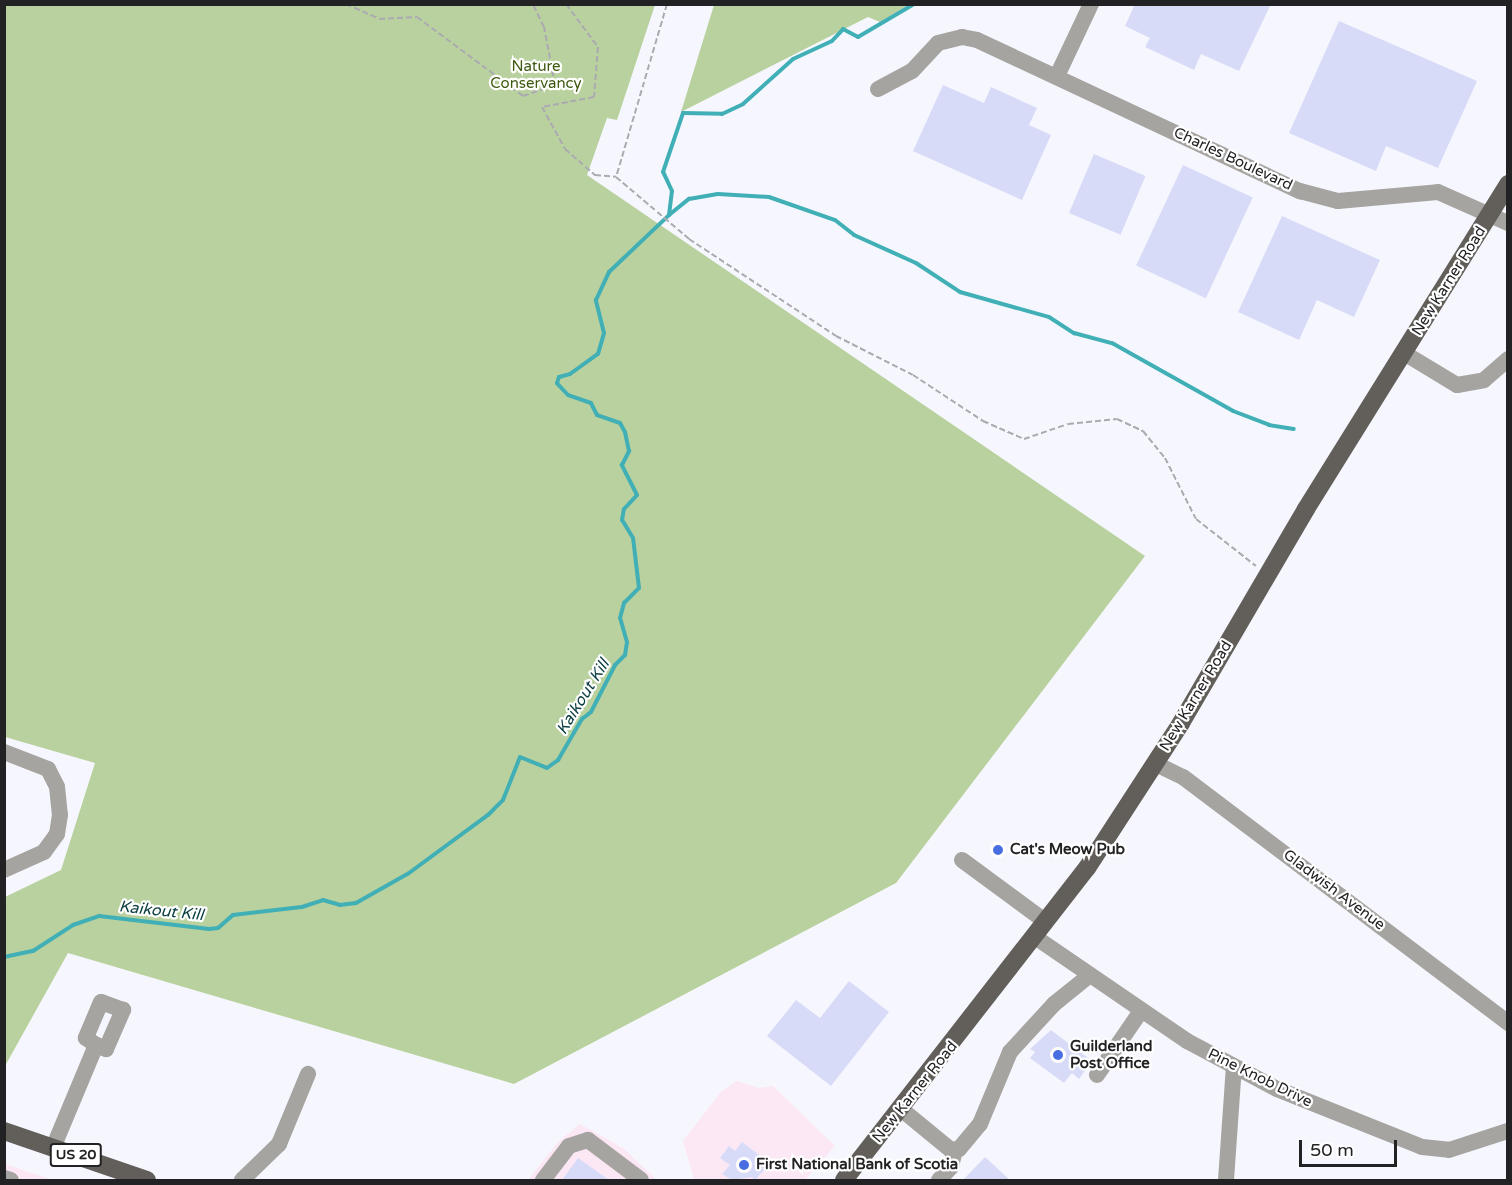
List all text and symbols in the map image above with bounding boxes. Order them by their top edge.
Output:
park label: Nature Conservancy [490,57,582,92]
street label: Charles Boulevard [1171,124,1295,194]
street label: New Karner Road [1408,223,1490,339]
street label: New Karner Road [1156,638,1236,754]
water label: Kaikout Kill [552,656,614,738]
place label: Cat's Meow Pub [1010,841,1125,859]
marker: Cat's Meow Pub [991,843,1005,857]
street label: Gladwish Avenue [1280,846,1388,934]
water label: Kaikout Kill [118,897,204,925]
place label: Guilderland Post Office [1070,1037,1152,1072]
street label: New Karner Road [869,1038,961,1146]
street label: Pine Knob Drive [1205,1045,1315,1111]
marker: Guilderland Post Office [1051,1048,1065,1062]
scale bar [1302,1128,1400,1166]
text: 50 m [1310,1139,1354,1161]
road number: US 20 [49,1144,103,1166]
place label: First National Bank of Scotia [756,1156,958,1174]
marker: First National Bank of Scotia [737,1158,751,1172]

